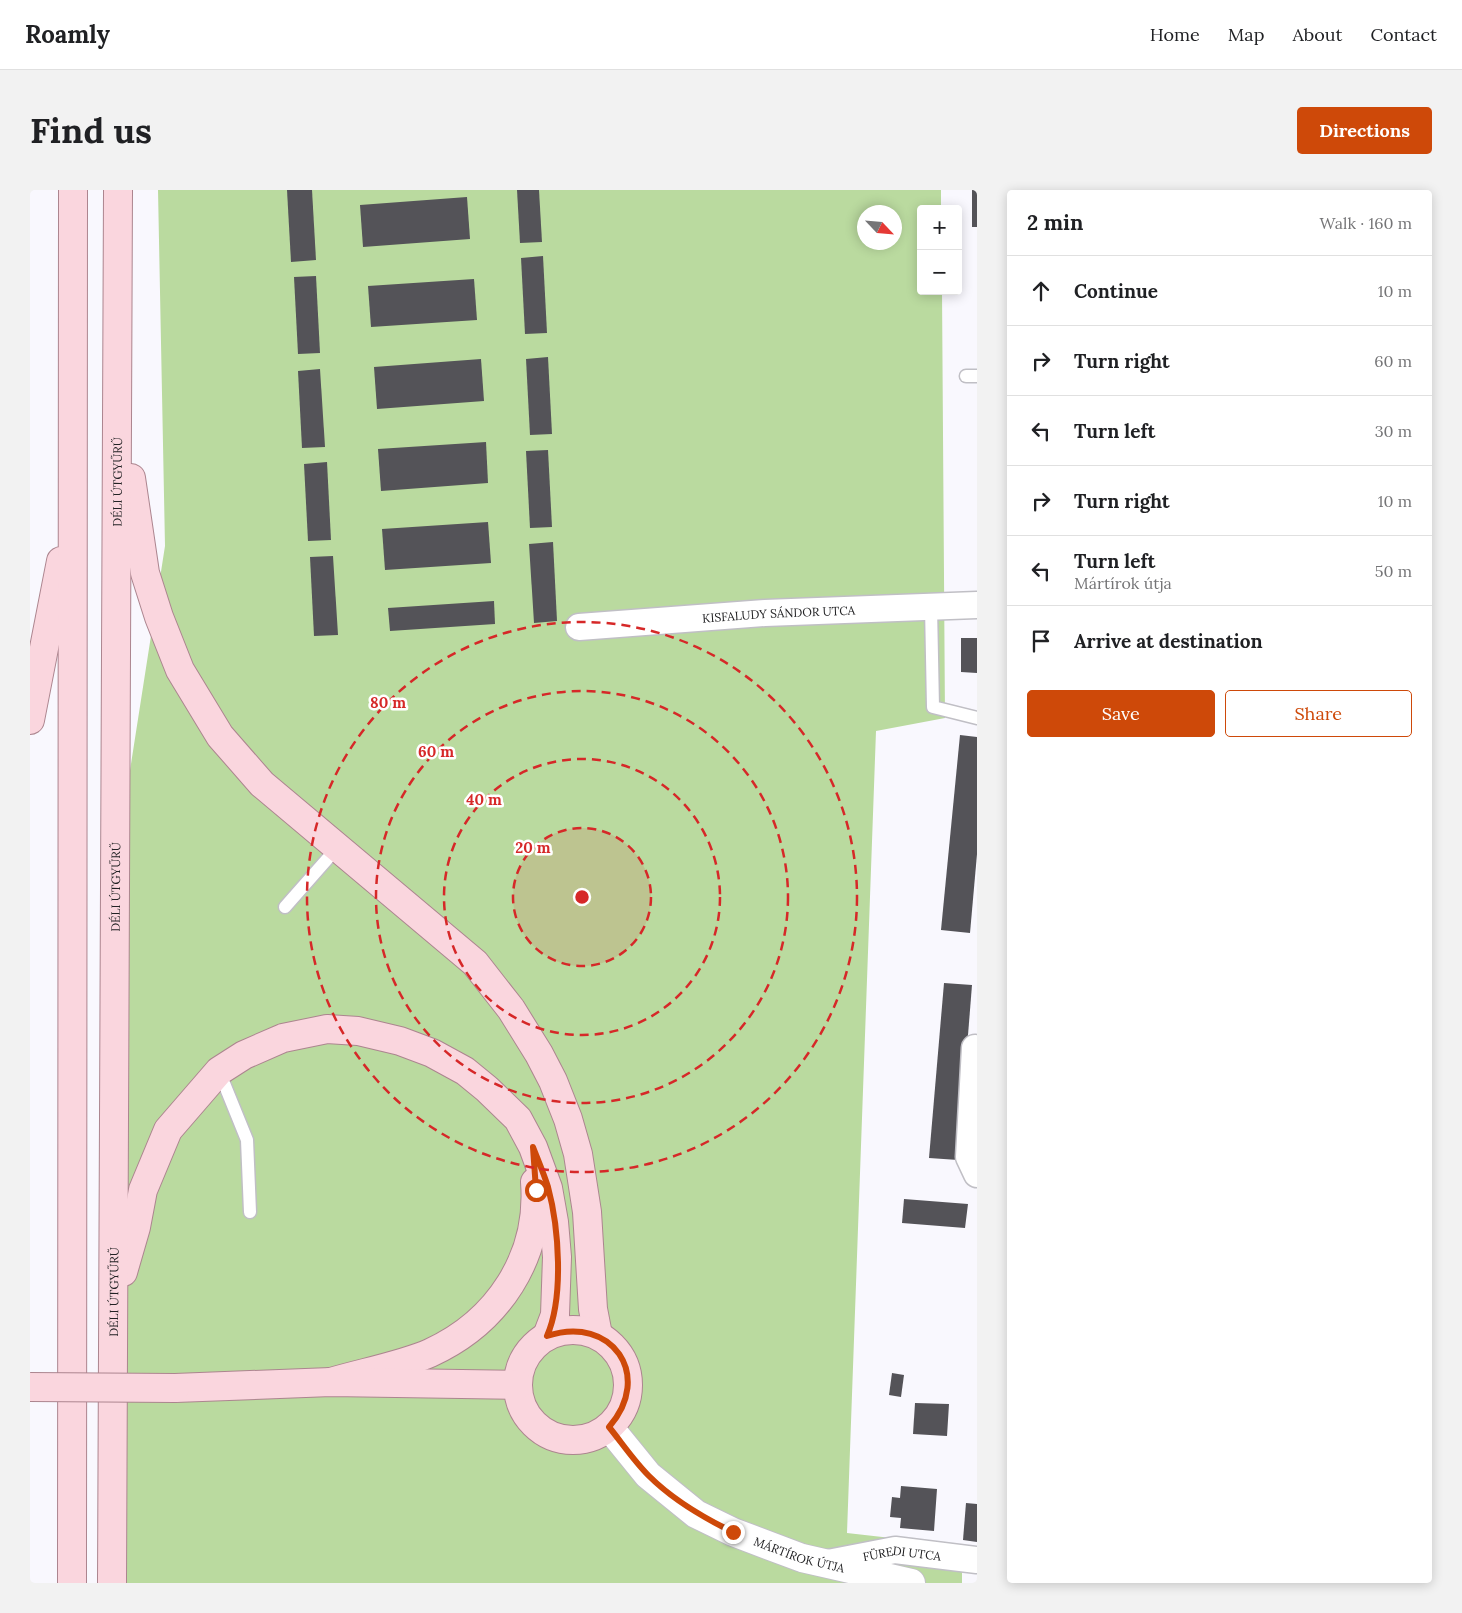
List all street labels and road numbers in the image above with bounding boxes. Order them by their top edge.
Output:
street label: DÉLI ÚTGYŰRŰ [109,437,124,527]
street label: KISFALUDY SÁNDOR UTCA [702,602,856,625]
street label: DÉLI ÚTGYŰRŰ [107,842,123,932]
street label: DÉLI ÚTGYŰRŰ [106,1247,121,1337]
street label: MÁRTÍROK ÚTJA [752,1533,847,1575]
street label: FÜREDI UTCA [861,1542,942,1564]

